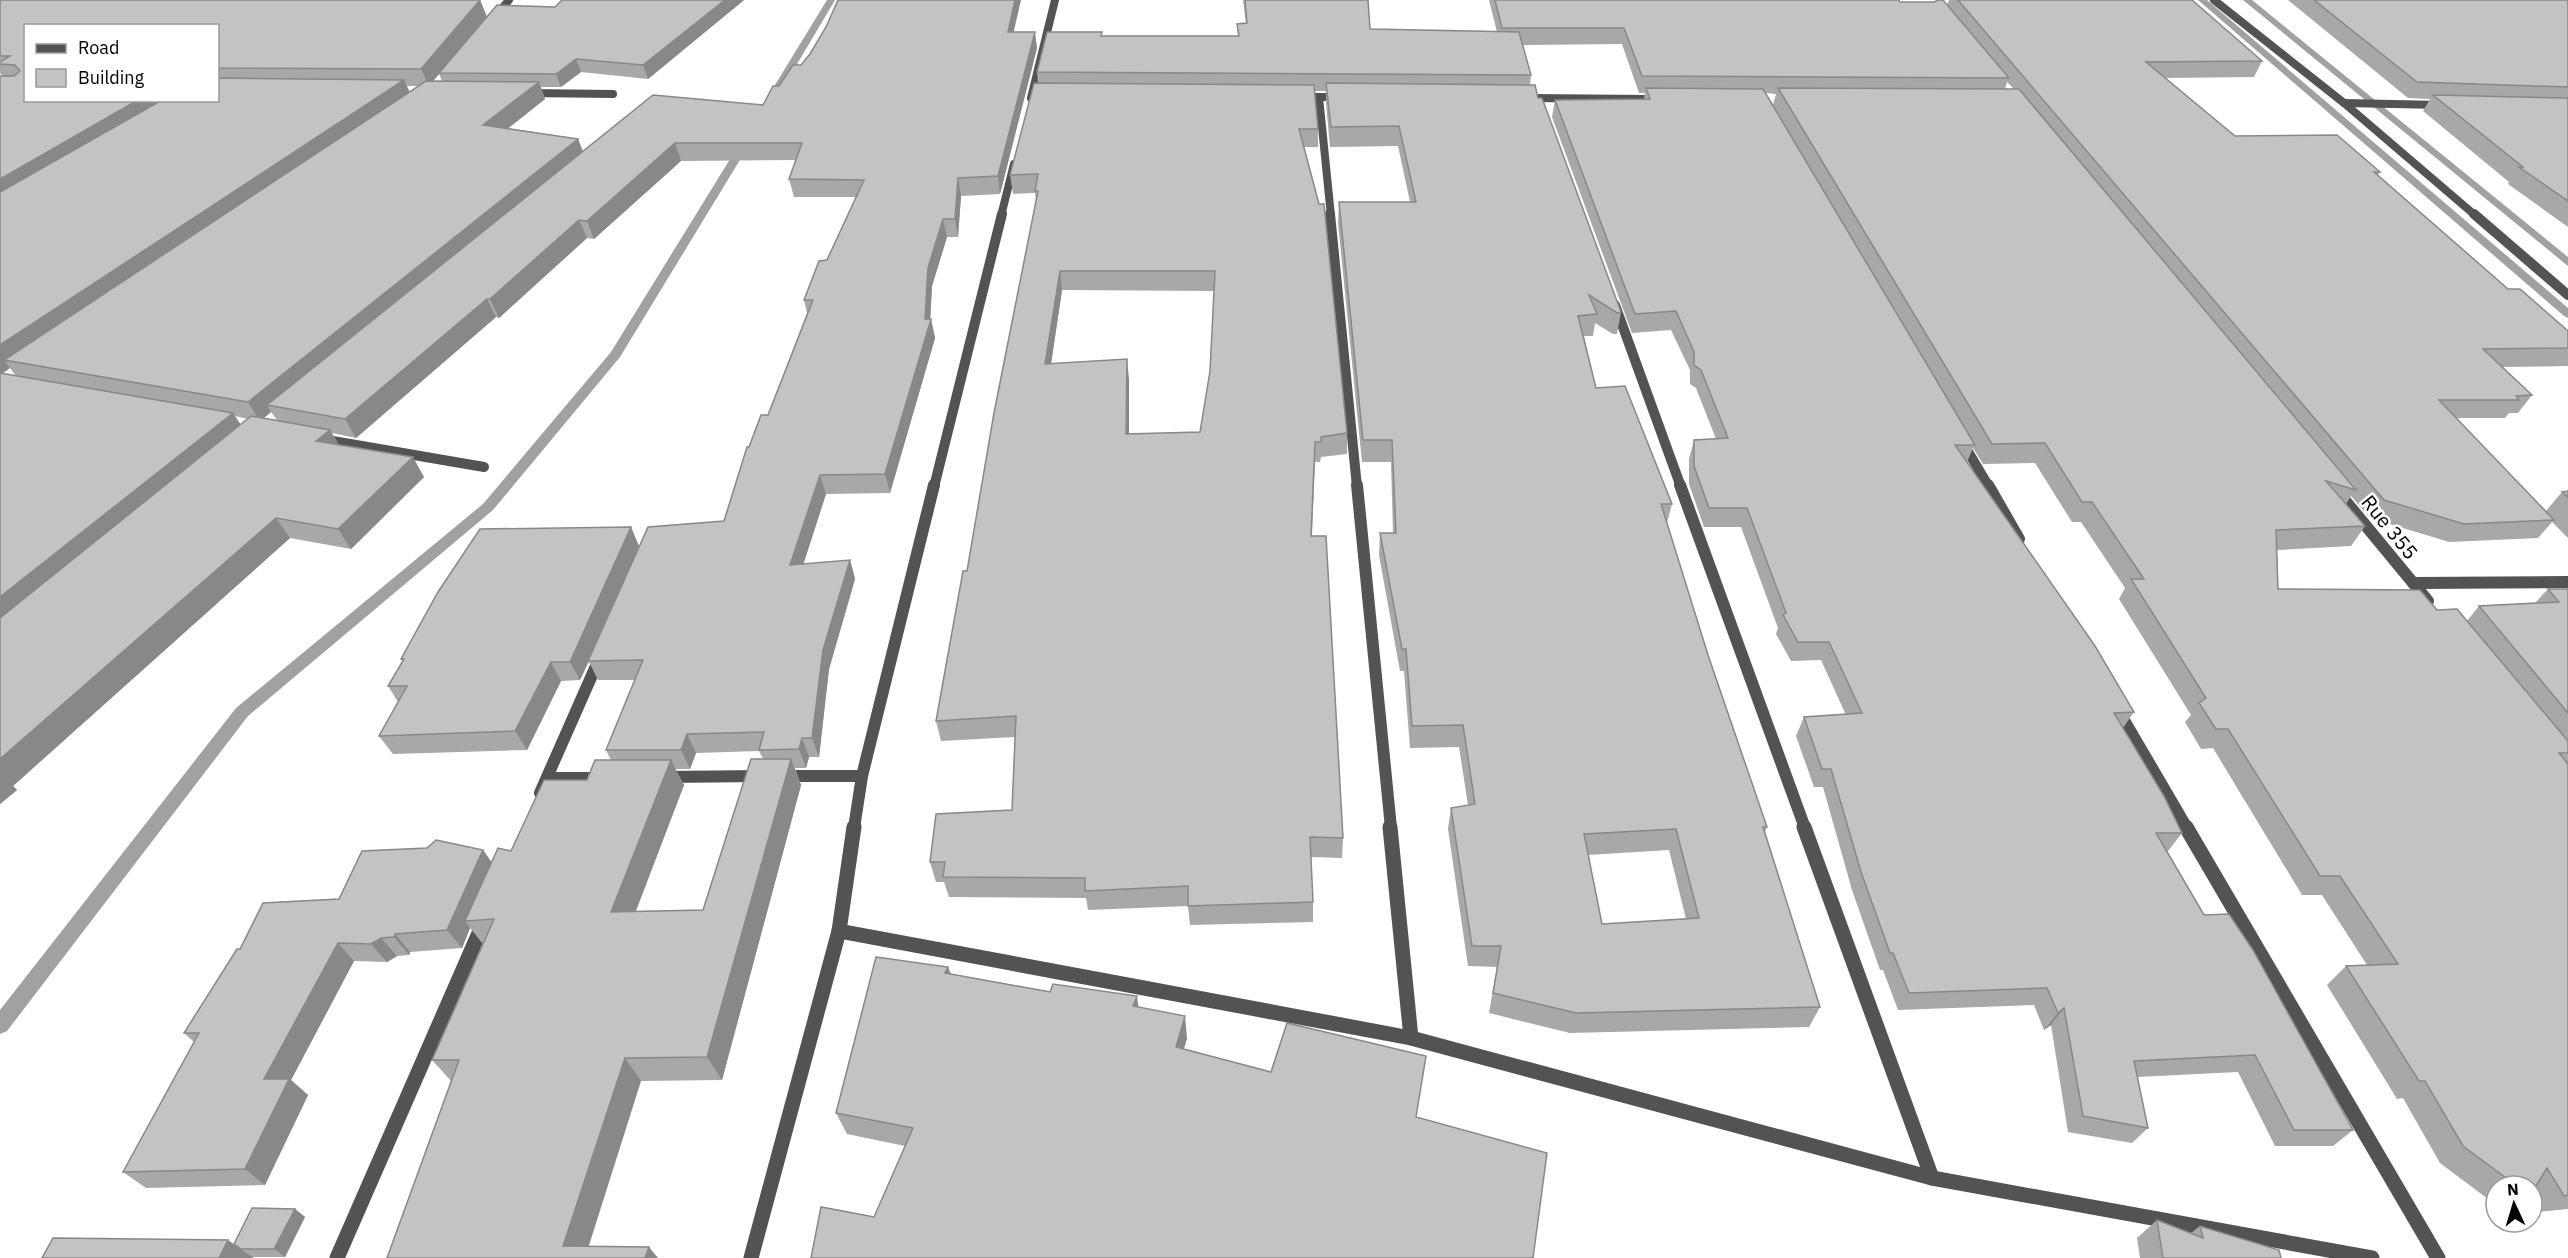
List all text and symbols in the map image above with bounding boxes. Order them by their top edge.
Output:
legend [24,24,219,102]
text: Road [78,36,119,59]
text: Building [78,66,145,89]
street label: Rue 355 [2356,489,2424,565]
north arrow [2484,1174,2544,1234]
text: N [2506,1179,2519,1199]

